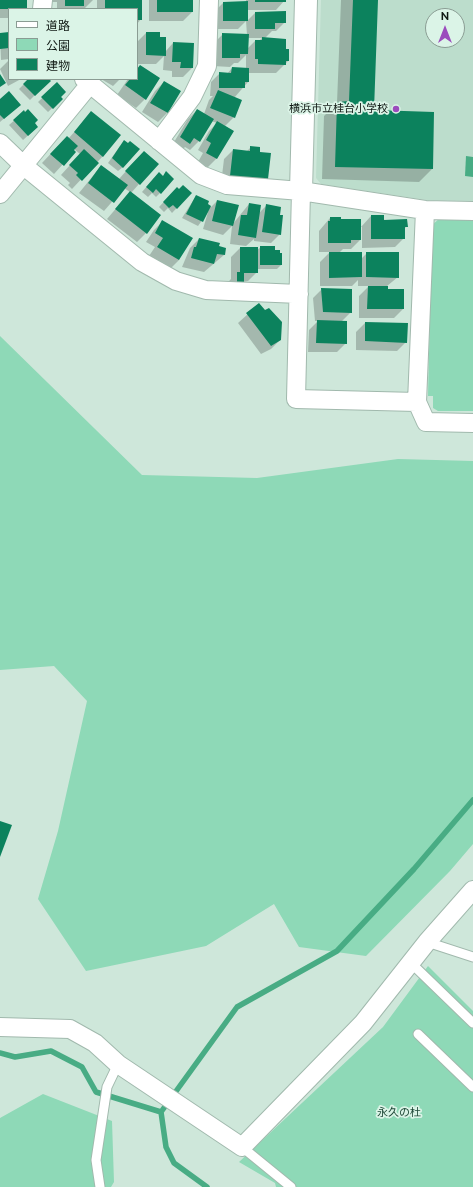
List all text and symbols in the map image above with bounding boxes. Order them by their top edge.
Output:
legend [8,8,138,80]
north arrow [425,8,465,48]
text: N [441,10,449,23]
text: 道路 [46,19,70,33]
text: 公園 [46,39,70,53]
text: 建物 [46,59,70,73]
place label: 横浜市立桂台小学校 [289,102,388,116]
marker: 横浜市立桂台小学校 [391,104,401,114]
park label: 永久の杜 [377,1106,421,1120]

